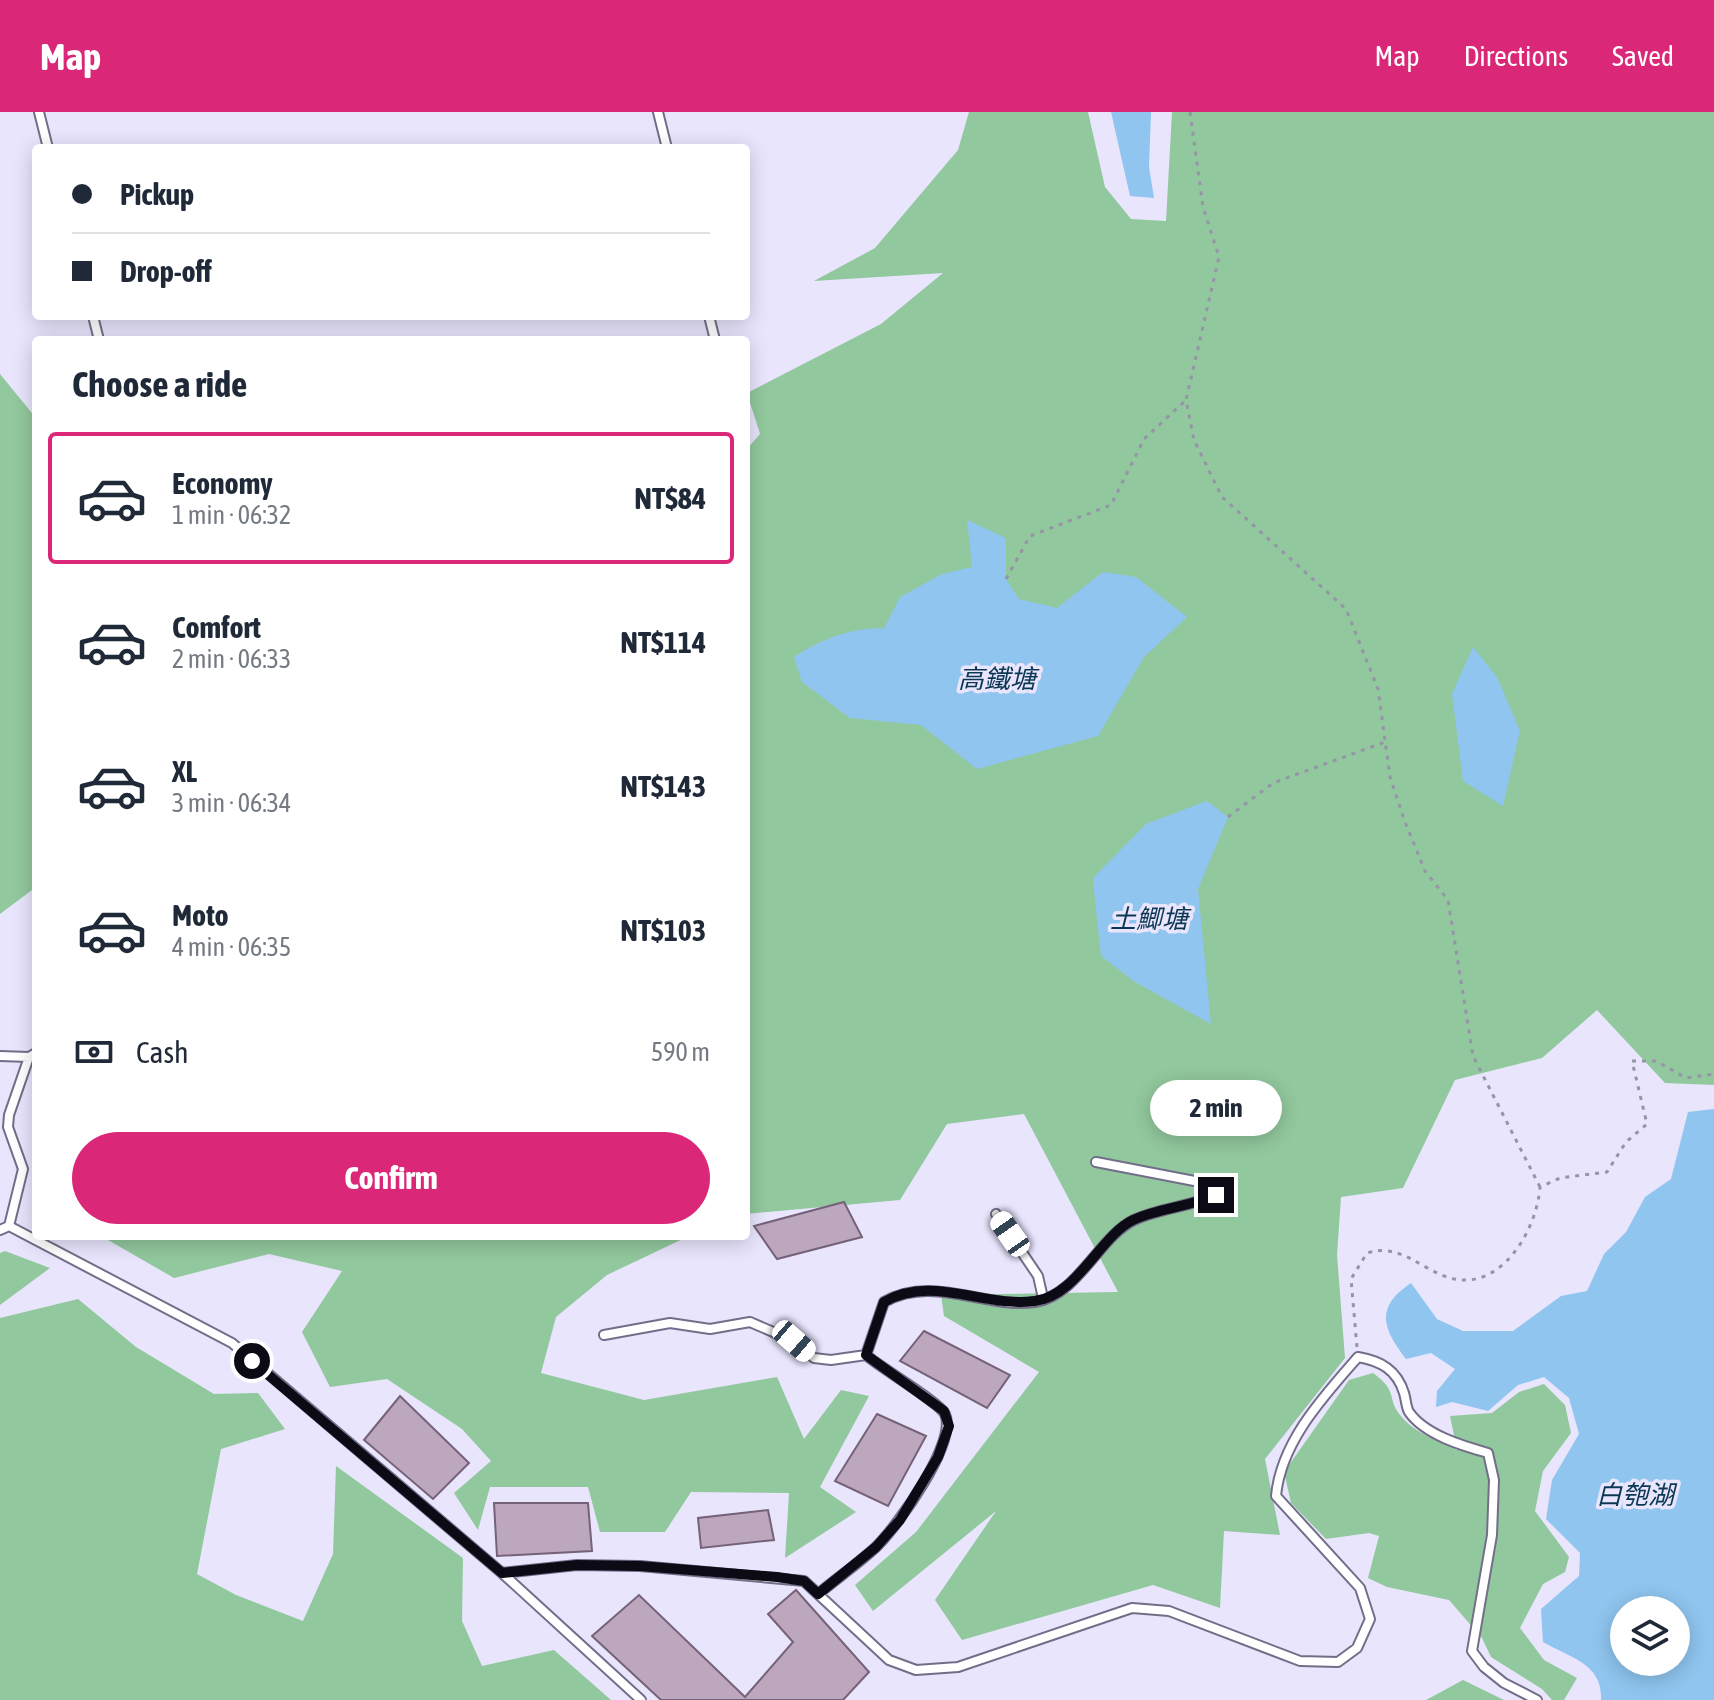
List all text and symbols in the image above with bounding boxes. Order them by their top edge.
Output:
text: Map [40,35,101,78]
text: Map [1375,40,1420,72]
text: Directions [1464,40,1568,72]
text: Saved [1612,40,1674,72]
text: Pickup [120,177,194,211]
text: Drop-off [120,254,212,288]
text: Choose a ride [72,363,247,405]
icon: car [76,462,148,534]
text: Economy [172,466,273,500]
text: NT$84 [634,481,706,515]
text: 1 min · 06:32 [172,500,291,530]
icon: car [76,606,148,678]
text: Comfort [172,610,261,644]
text: NT$114 [620,625,706,659]
text: 2 min · 06:33 [172,644,291,674]
water label: 高鐵塘 [958,664,1040,694]
icon: car [76,750,148,822]
text: XL [172,754,197,788]
text: NT$143 [620,769,706,803]
text: 3 min · 06:34 [172,788,291,818]
icon: car [76,894,148,966]
text: Moto [172,898,229,932]
water label: 土鯽塘 [1110,904,1192,934]
text: NT$103 [620,913,706,947]
text: 4 min · 06:35 [172,932,291,962]
icon: cash [72,1030,116,1074]
text: Cash [136,1035,189,1069]
text: 590 m [651,1037,710,1067]
callout: 2 min [1150,1079,1282,1135]
text: 2 min [1189,1093,1243,1123]
button: Confirm [72,1132,710,1224]
route end [1198,1177,1234,1213]
car [986,1207,1034,1261]
car [768,1316,820,1366]
route start [234,1343,270,1379]
water label: 白匏湖 [1596,1480,1678,1510]
map controls [1610,1596,1690,1676]
button: layers [1610,1596,1690,1676]

